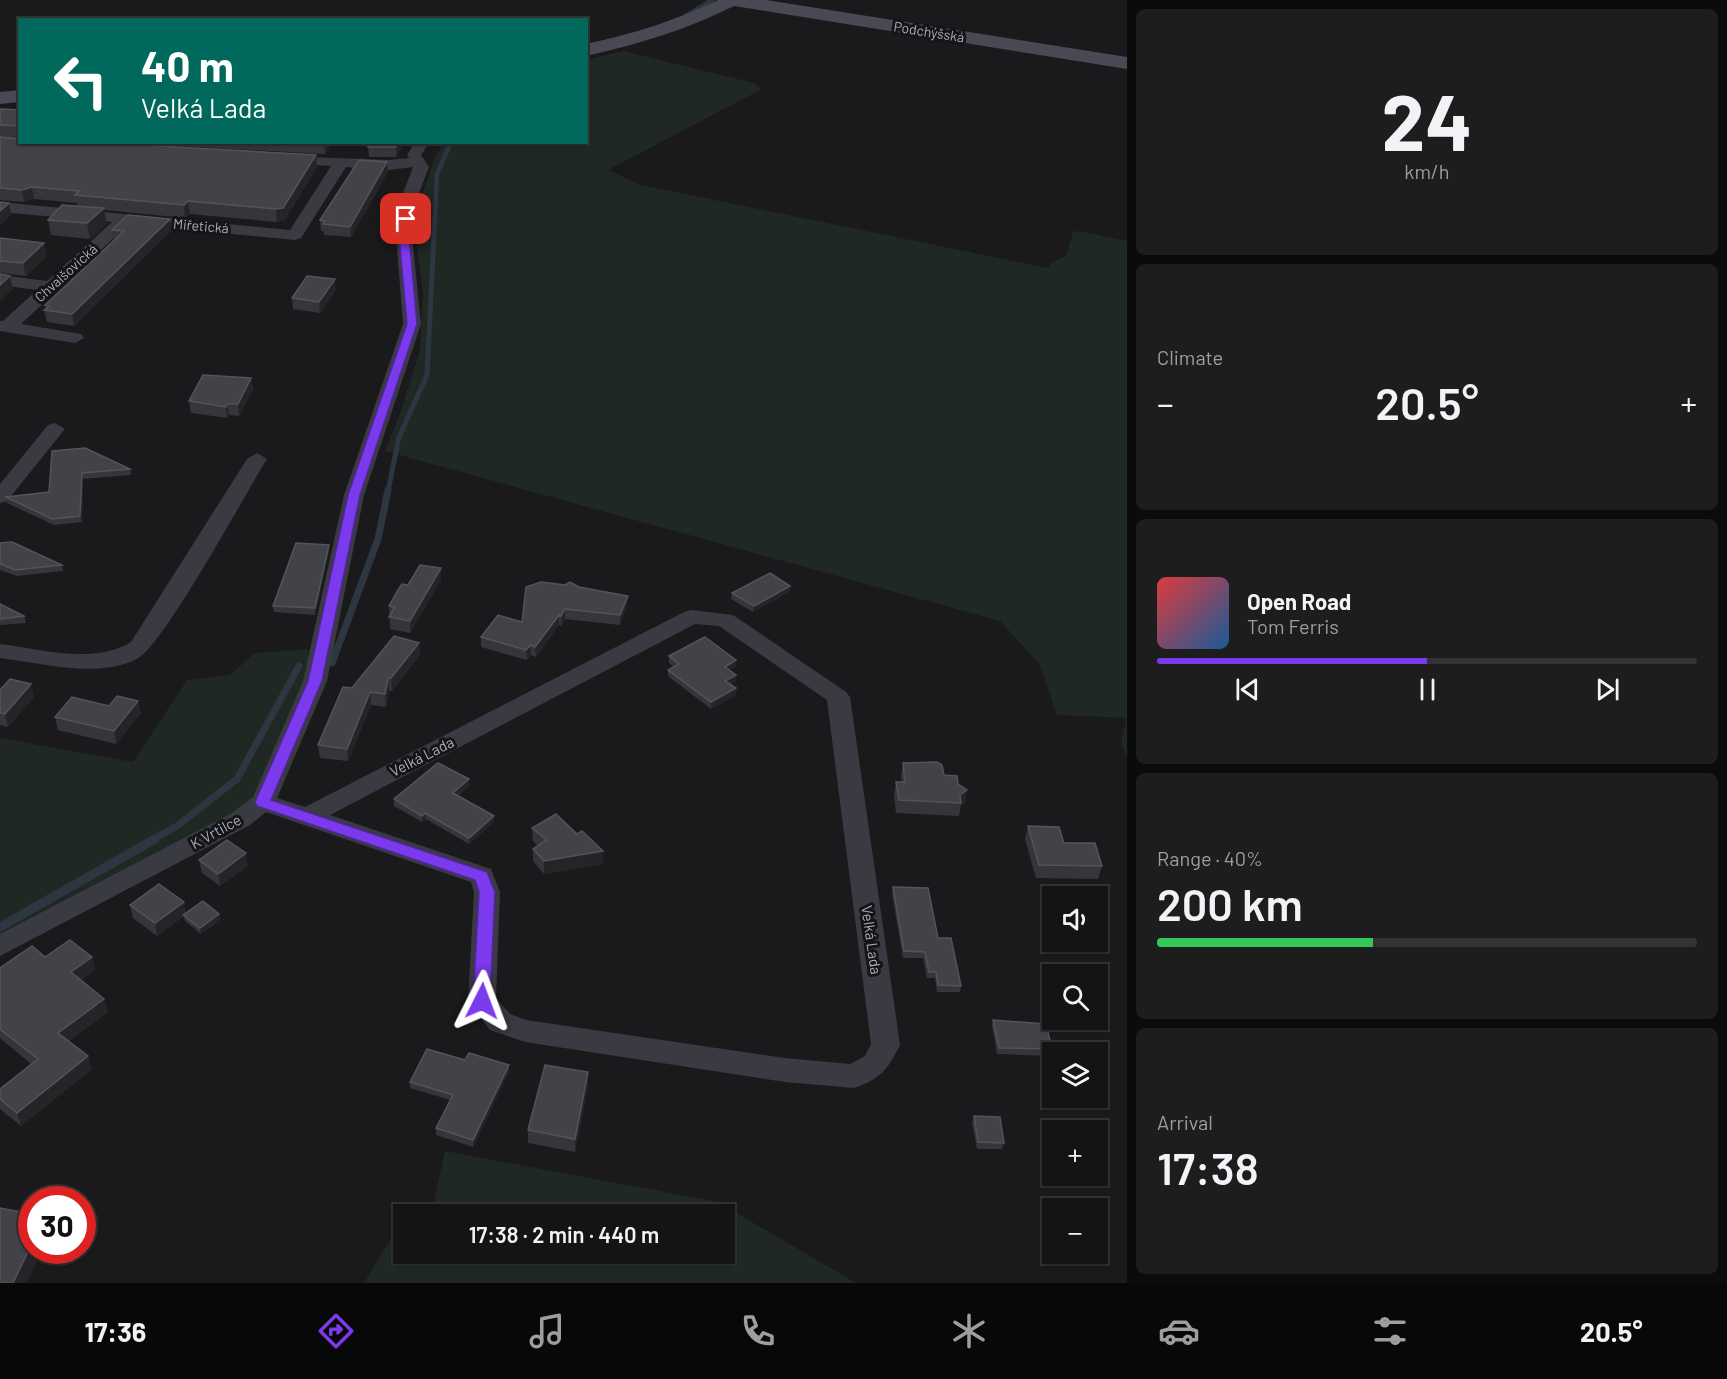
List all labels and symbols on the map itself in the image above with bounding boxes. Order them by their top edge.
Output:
street label: Podchýšská [893,18,966,45]
pin [380,193,431,244]
street label: Miřetická [172,215,230,236]
street label: Chvalšovická [31,240,101,305]
street label: Velká Lada [386,732,457,780]
street label: K Vrtilce [187,810,244,852]
street label: Velká Lada [858,904,886,976]
position arrow [450,969,514,1033]
speed limit sign: 30 [18,1186,96,1264]

